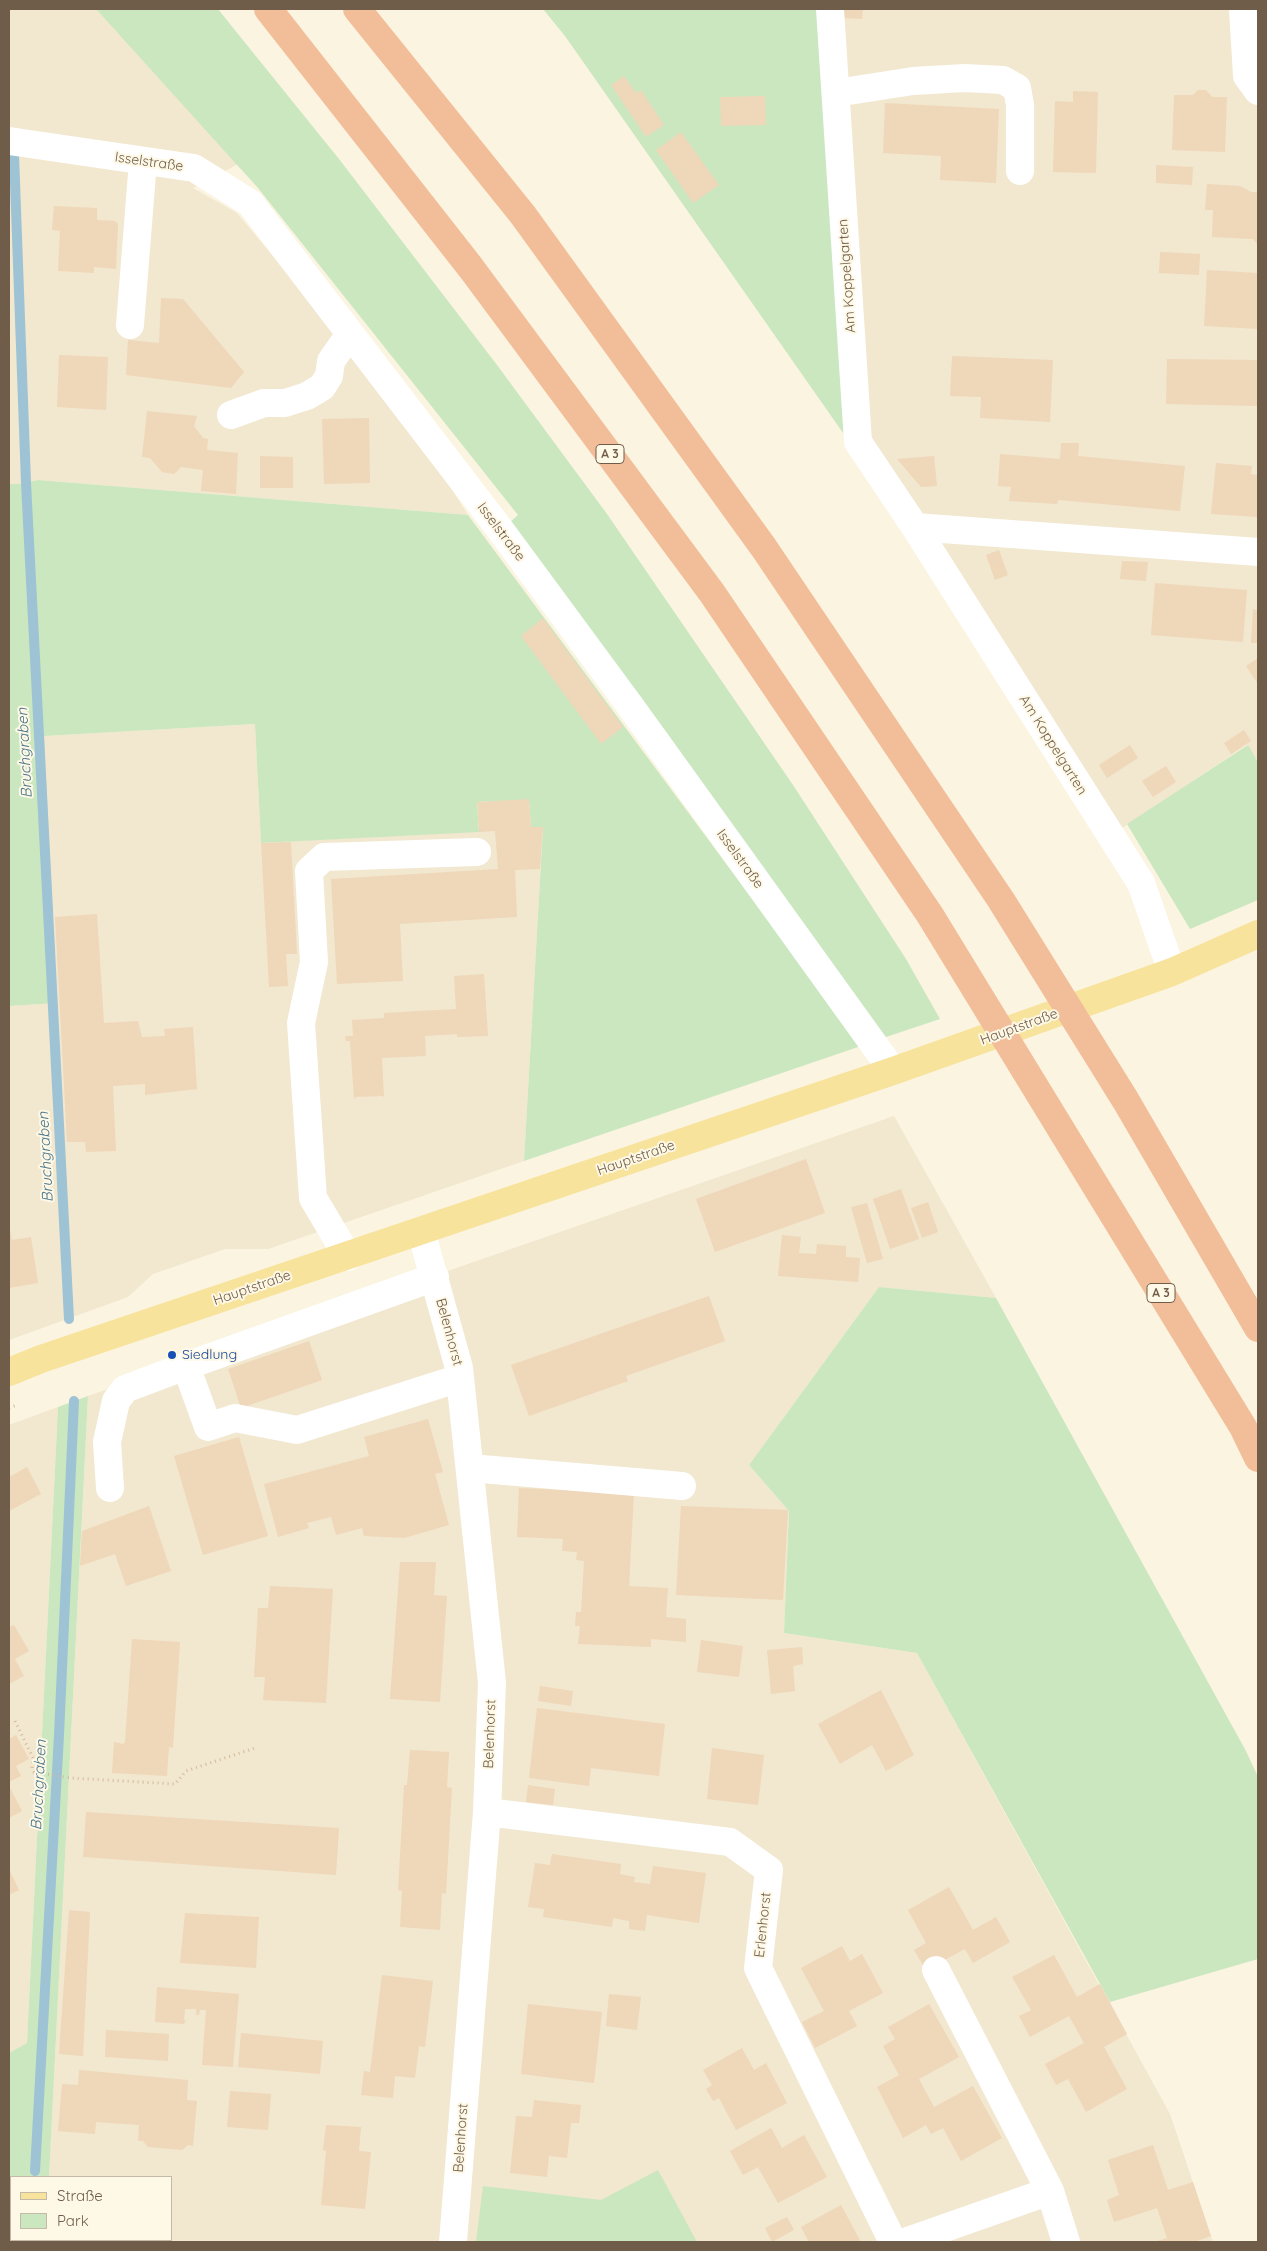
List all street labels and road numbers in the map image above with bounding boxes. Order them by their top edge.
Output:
street label: Isselstraße [114,149,184,175]
street label: Am Koppelgarten [835,218,859,334]
road number: A 3 [596,444,624,464]
street label: Isselstraße [473,499,529,565]
street label: Am Koppelgarten [1016,692,1090,798]
street label: Isselstraße [713,826,767,892]
street label: Hauptstraße [978,1005,1060,1049]
street label: Hauptstraße [595,1137,677,1179]
street label: Hauptstraße [211,1267,293,1309]
road number: A 3 [1147,1284,1175,1302]
street label: Belenhorst [432,1296,466,1368]
street label: Belenhorst [480,1699,500,1769]
street label: Erlenhorst [751,1892,775,1958]
street label: Belenhorst [450,2103,472,2173]

